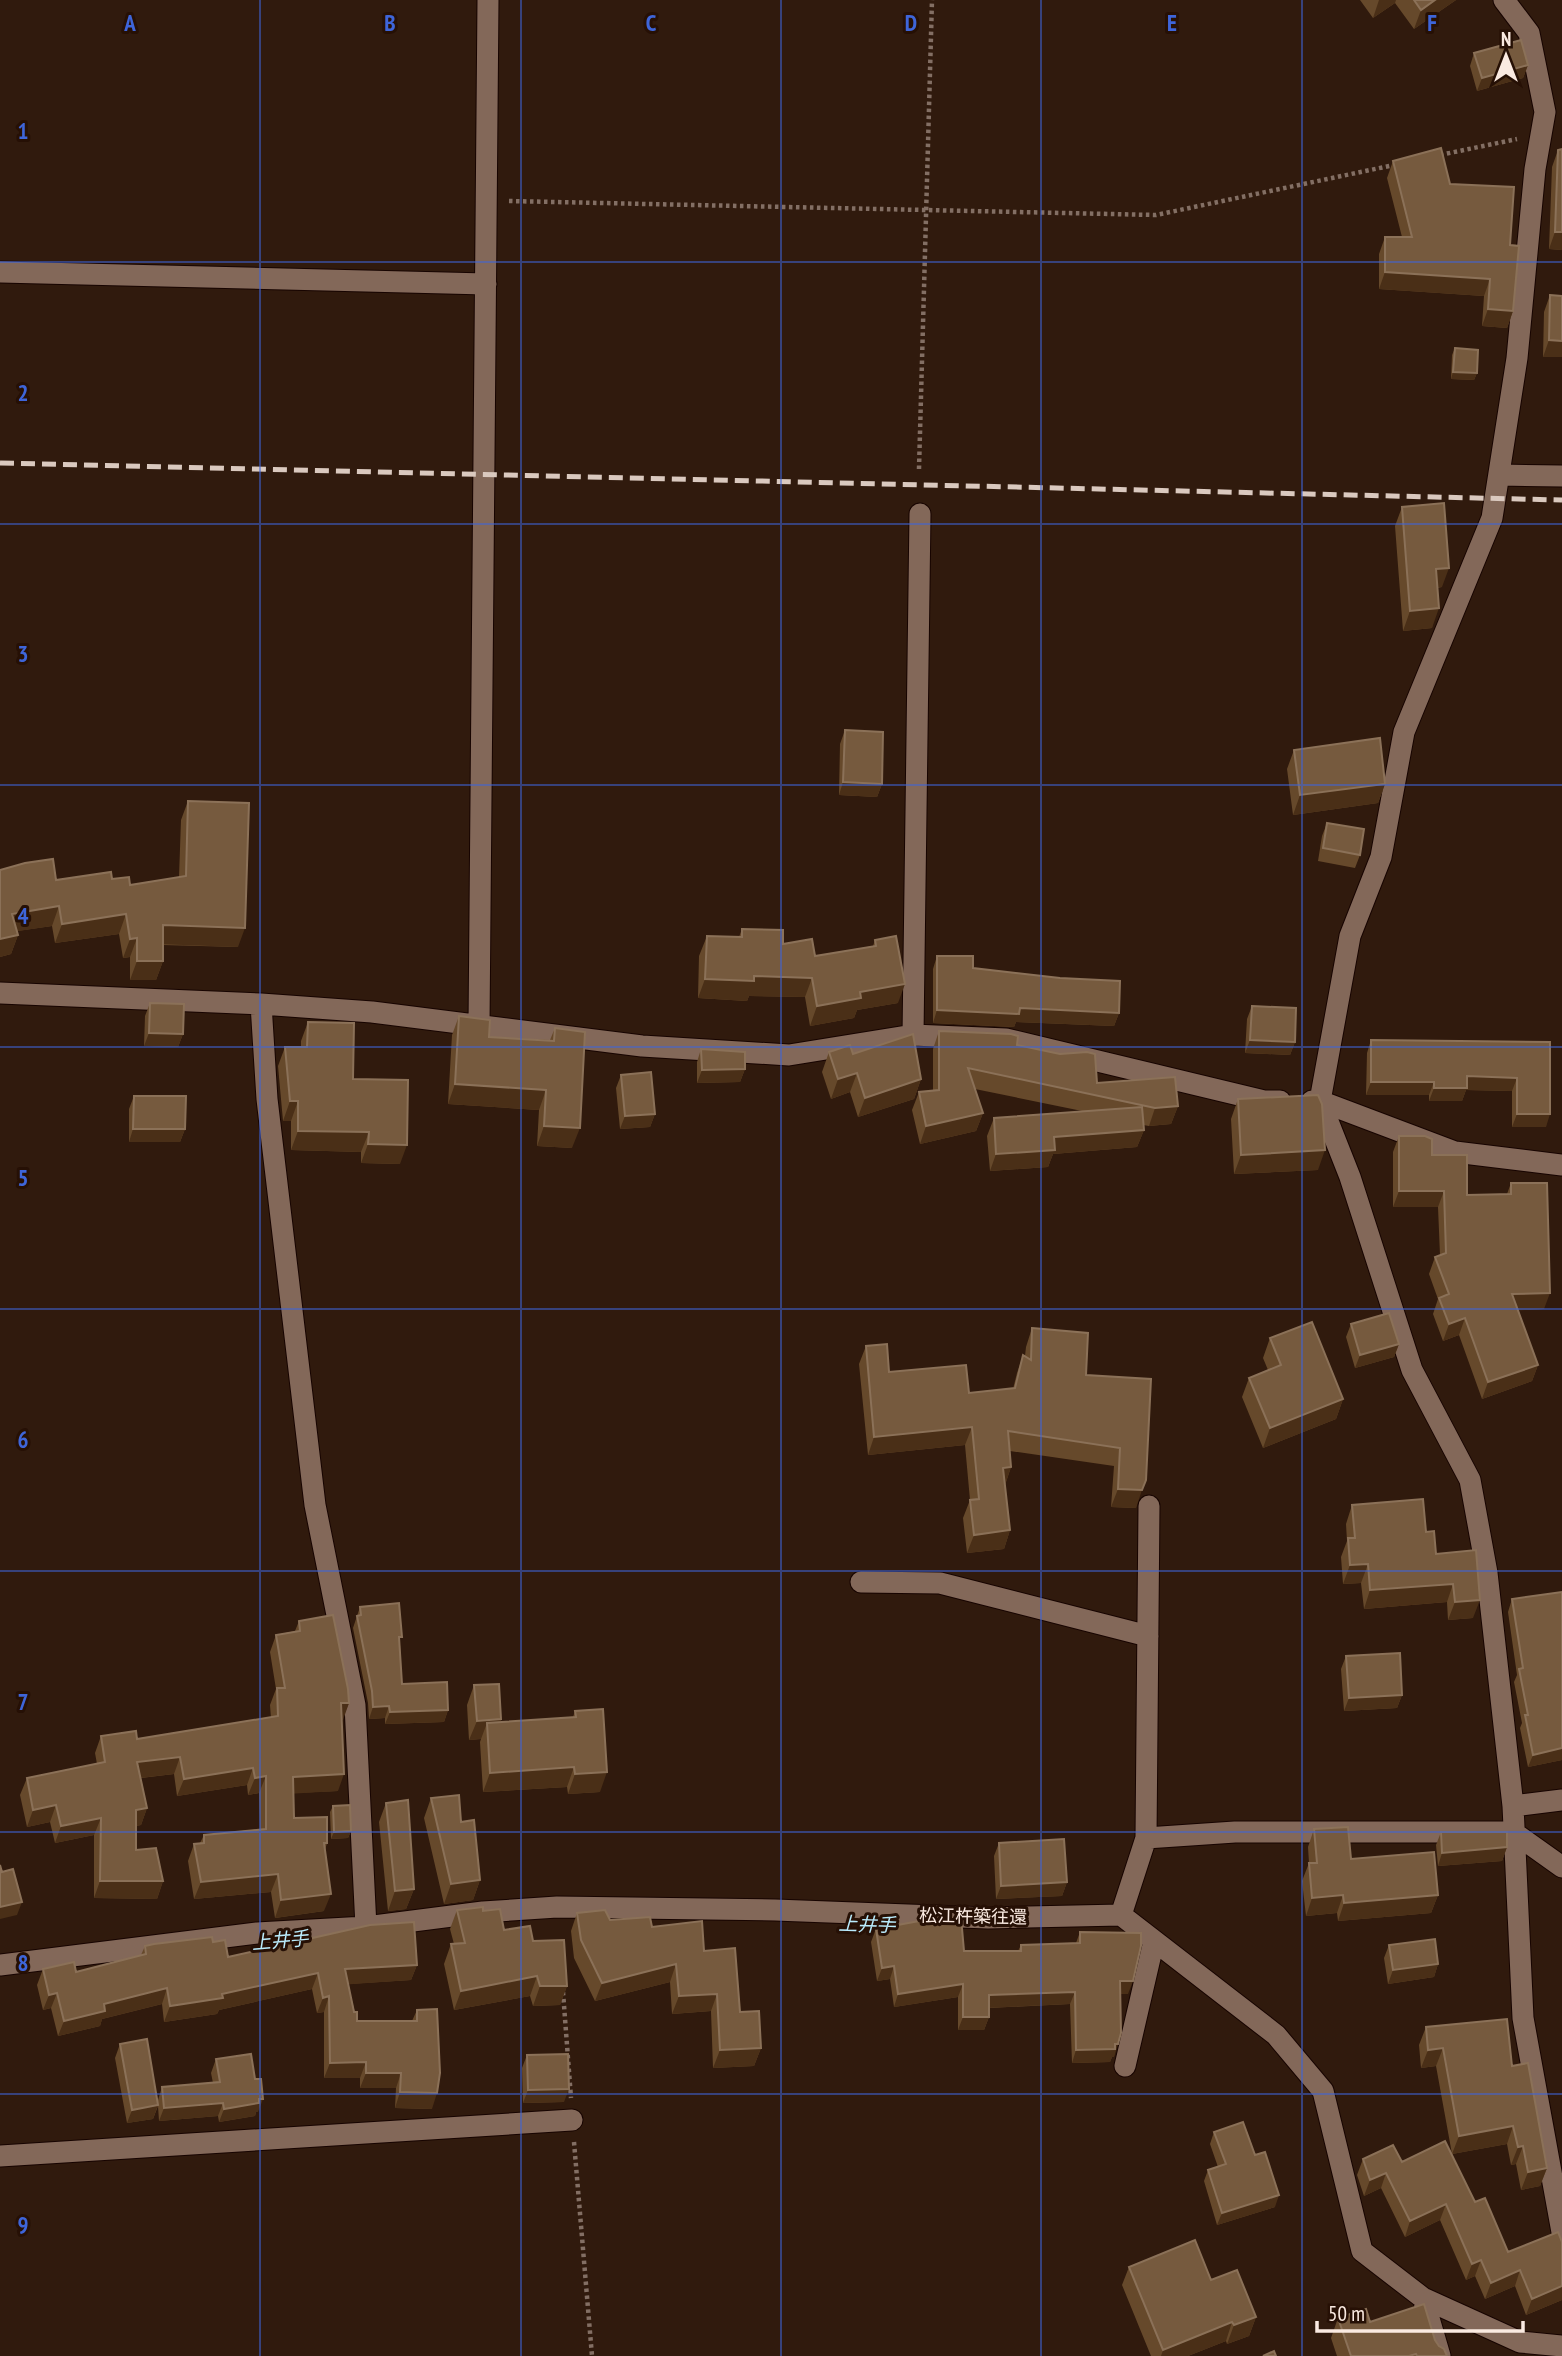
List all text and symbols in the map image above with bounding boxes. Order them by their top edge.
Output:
text: A [123,8,136,37]
text: B [384,8,396,37]
text: C [646,8,657,37]
text: D [905,8,917,37]
text: E [1167,8,1177,37]
text: F [1427,8,1437,37]
north arrow [1471,21,1541,91]
text: N [1501,27,1511,51]
text: 1 [18,116,29,145]
text: 2 [18,378,29,407]
text: 3 [18,639,29,668]
text: 4 [18,901,29,930]
text: 5 [18,1163,29,1192]
text: 6 [18,1425,29,1454]
text: 7 [18,1687,29,1716]
street label: 松江杵築往還 [919,1904,1027,1928]
water label: 上井手 [838,1911,897,1937]
water label: 上井手 [251,1925,310,1954]
text: 8 [18,1948,29,1977]
text: 9 [18,2210,29,2239]
scale bar [1317,2290,1524,2334]
text: 50 m [1328,2300,1365,2327]

